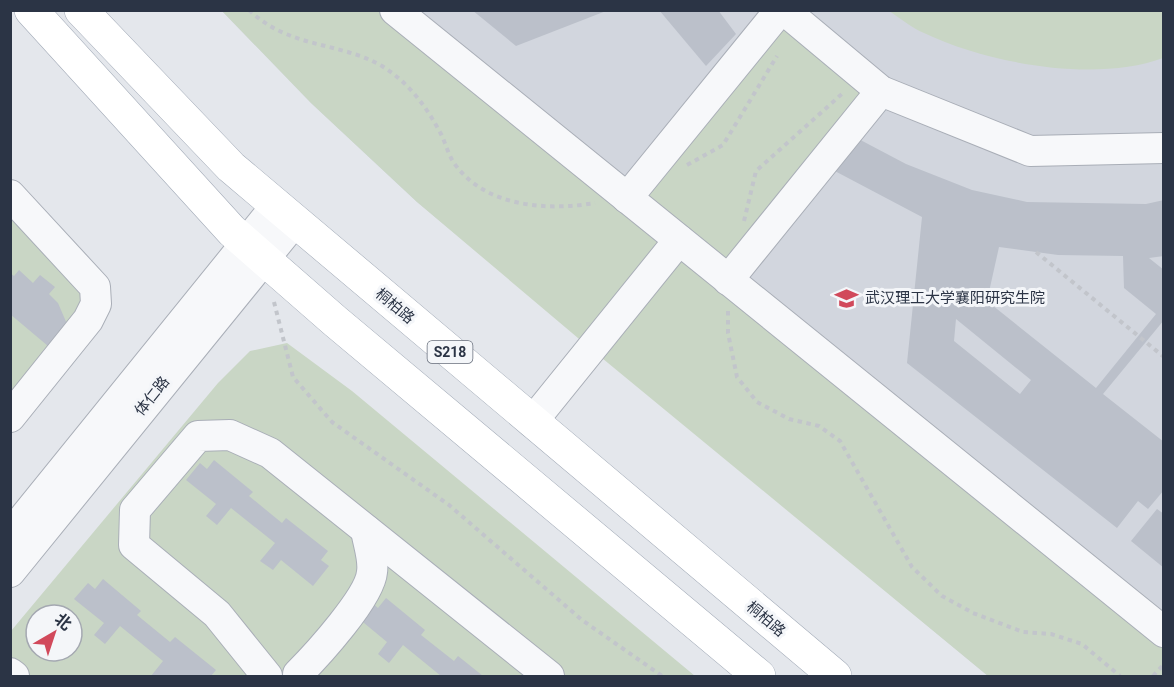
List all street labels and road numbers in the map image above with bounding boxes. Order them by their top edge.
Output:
street label: 桐柏路 [372,285,418,327]
road number: S218 [428,341,472,363]
street label: 体仁路 [131,373,173,419]
street label: 桐柏路 [743,598,789,640]

